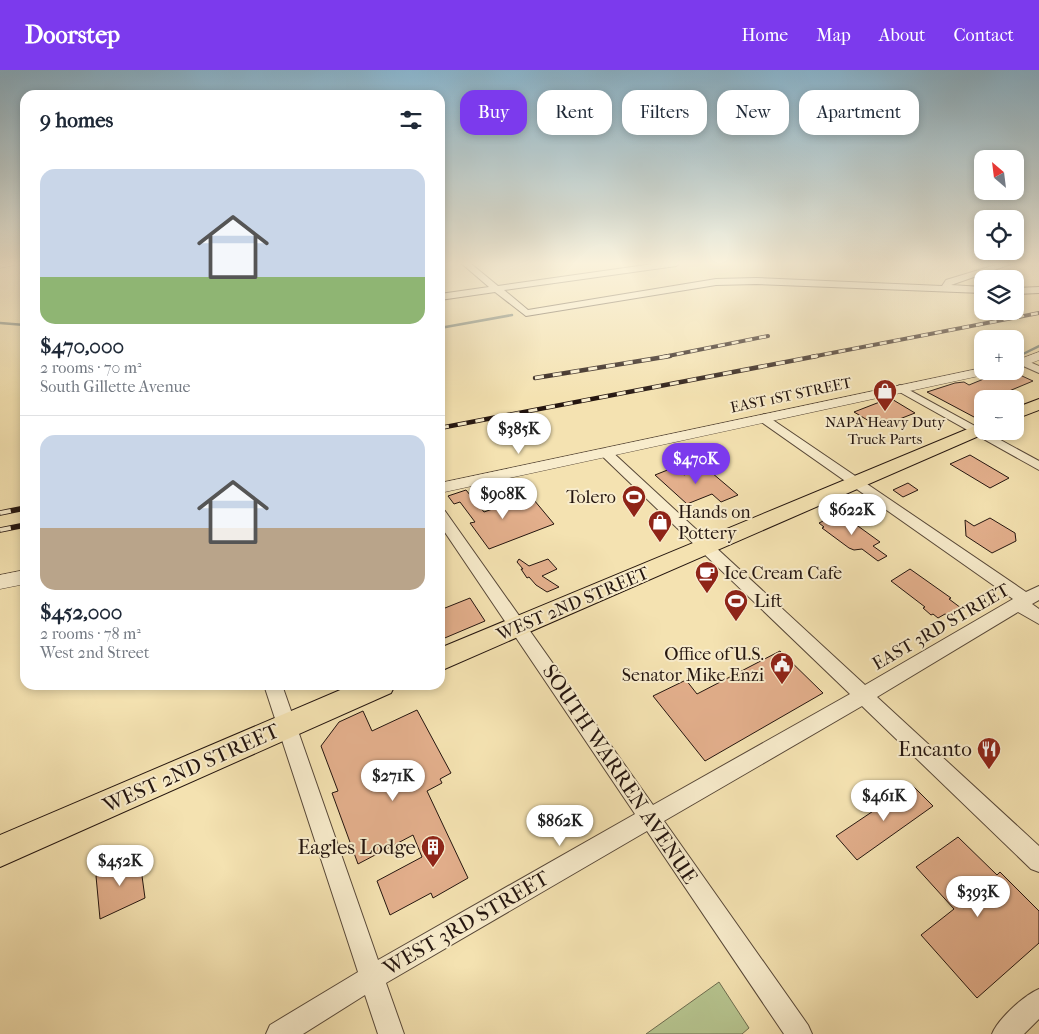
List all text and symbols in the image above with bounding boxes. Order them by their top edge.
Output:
text: Doorstep [25,21,120,49]
text: Home [741,25,788,46]
text: Map [816,25,851,46]
text: About [879,25,925,46]
text: Contact [953,25,1014,46]
chip: Buy [460,90,527,135]
chip: Rent [537,90,612,135]
chip: Filters [622,90,707,135]
chip: New [717,90,789,135]
chip: Apartment [799,90,919,135]
icon: filters [397,106,425,134]
text: 9 homes [40,108,113,132]
north arrow [974,150,1024,200]
map controls [974,150,1024,440]
icon: home [188,202,278,292]
button: locate [974,210,1024,260]
button: layers [974,270,1024,320]
button: + [974,330,1024,380]
text: $470,000 [40,334,124,358]
text: 2 rooms · 70 m² [40,358,142,377]
street label: EAST 1ST STREET [729,373,854,417]
text: South Gillette Avenue [40,377,190,396]
shop icon: NAPA Heavy Duty Truck Parts [872,378,898,412]
button: − [974,390,1024,440]
pin: $385K [484,412,554,455]
place label: NAPA Heavy Duty Truck Parts [825,413,946,448]
text: $385K [498,419,540,438]
pin: $470K [661,442,731,485]
text: $470K [673,449,719,468]
icon: home [188,467,278,557]
pin: $908K [468,478,538,520]
text: $908K [480,484,526,503]
sports icon: Tolero [621,484,647,518]
place label: Tolero [566,487,616,508]
pin: $622K [817,494,887,536]
text: $622K [829,500,875,519]
place label: Hands on Pottery [678,502,751,544]
shop icon: Hands on Pottery [647,509,673,543]
cafe icon: Ice Cream Cafe [694,560,720,594]
street label: WEST 2ND STREET [493,562,653,646]
place label: Ice Cream Cafe [724,563,842,584]
street label: EAST 3RD STREET [869,579,1014,675]
sports icon: Lift [723,588,749,622]
place label: Lift [754,591,783,612]
text: $452,000 [40,600,122,624]
text: 2 rooms · 78 m² [40,624,141,643]
text: West 2nd Street [40,643,149,662]
place label: Office of U.S. Senator Mike Enzi [622,644,765,686]
public building icon: Office of U.S. Senator Mike Enzi [769,651,795,685]
street label: SOUTH WARREN AVENUE [538,660,703,888]
street label: WEST 2ND STREET [98,718,284,818]
restaurant icon: Encanto [976,736,1002,770]
place label: Encanto [898,737,972,761]
pin: $271K [358,760,428,802]
text: $271K [372,766,414,785]
pin: $461K [849,780,919,822]
text: $461K [862,786,906,805]
pin: $862K [525,804,595,847]
text: $862K [537,811,583,830]
building icon: Eagles Lodge [420,834,446,868]
place label: Eagles Lodge [298,835,416,859]
pin: $452K [85,844,155,887]
text: $452K [98,851,142,870]
street label: WEST 3RD STREET [378,865,554,981]
pin: $393K [943,876,1013,918]
text: $393K [957,882,999,901]

